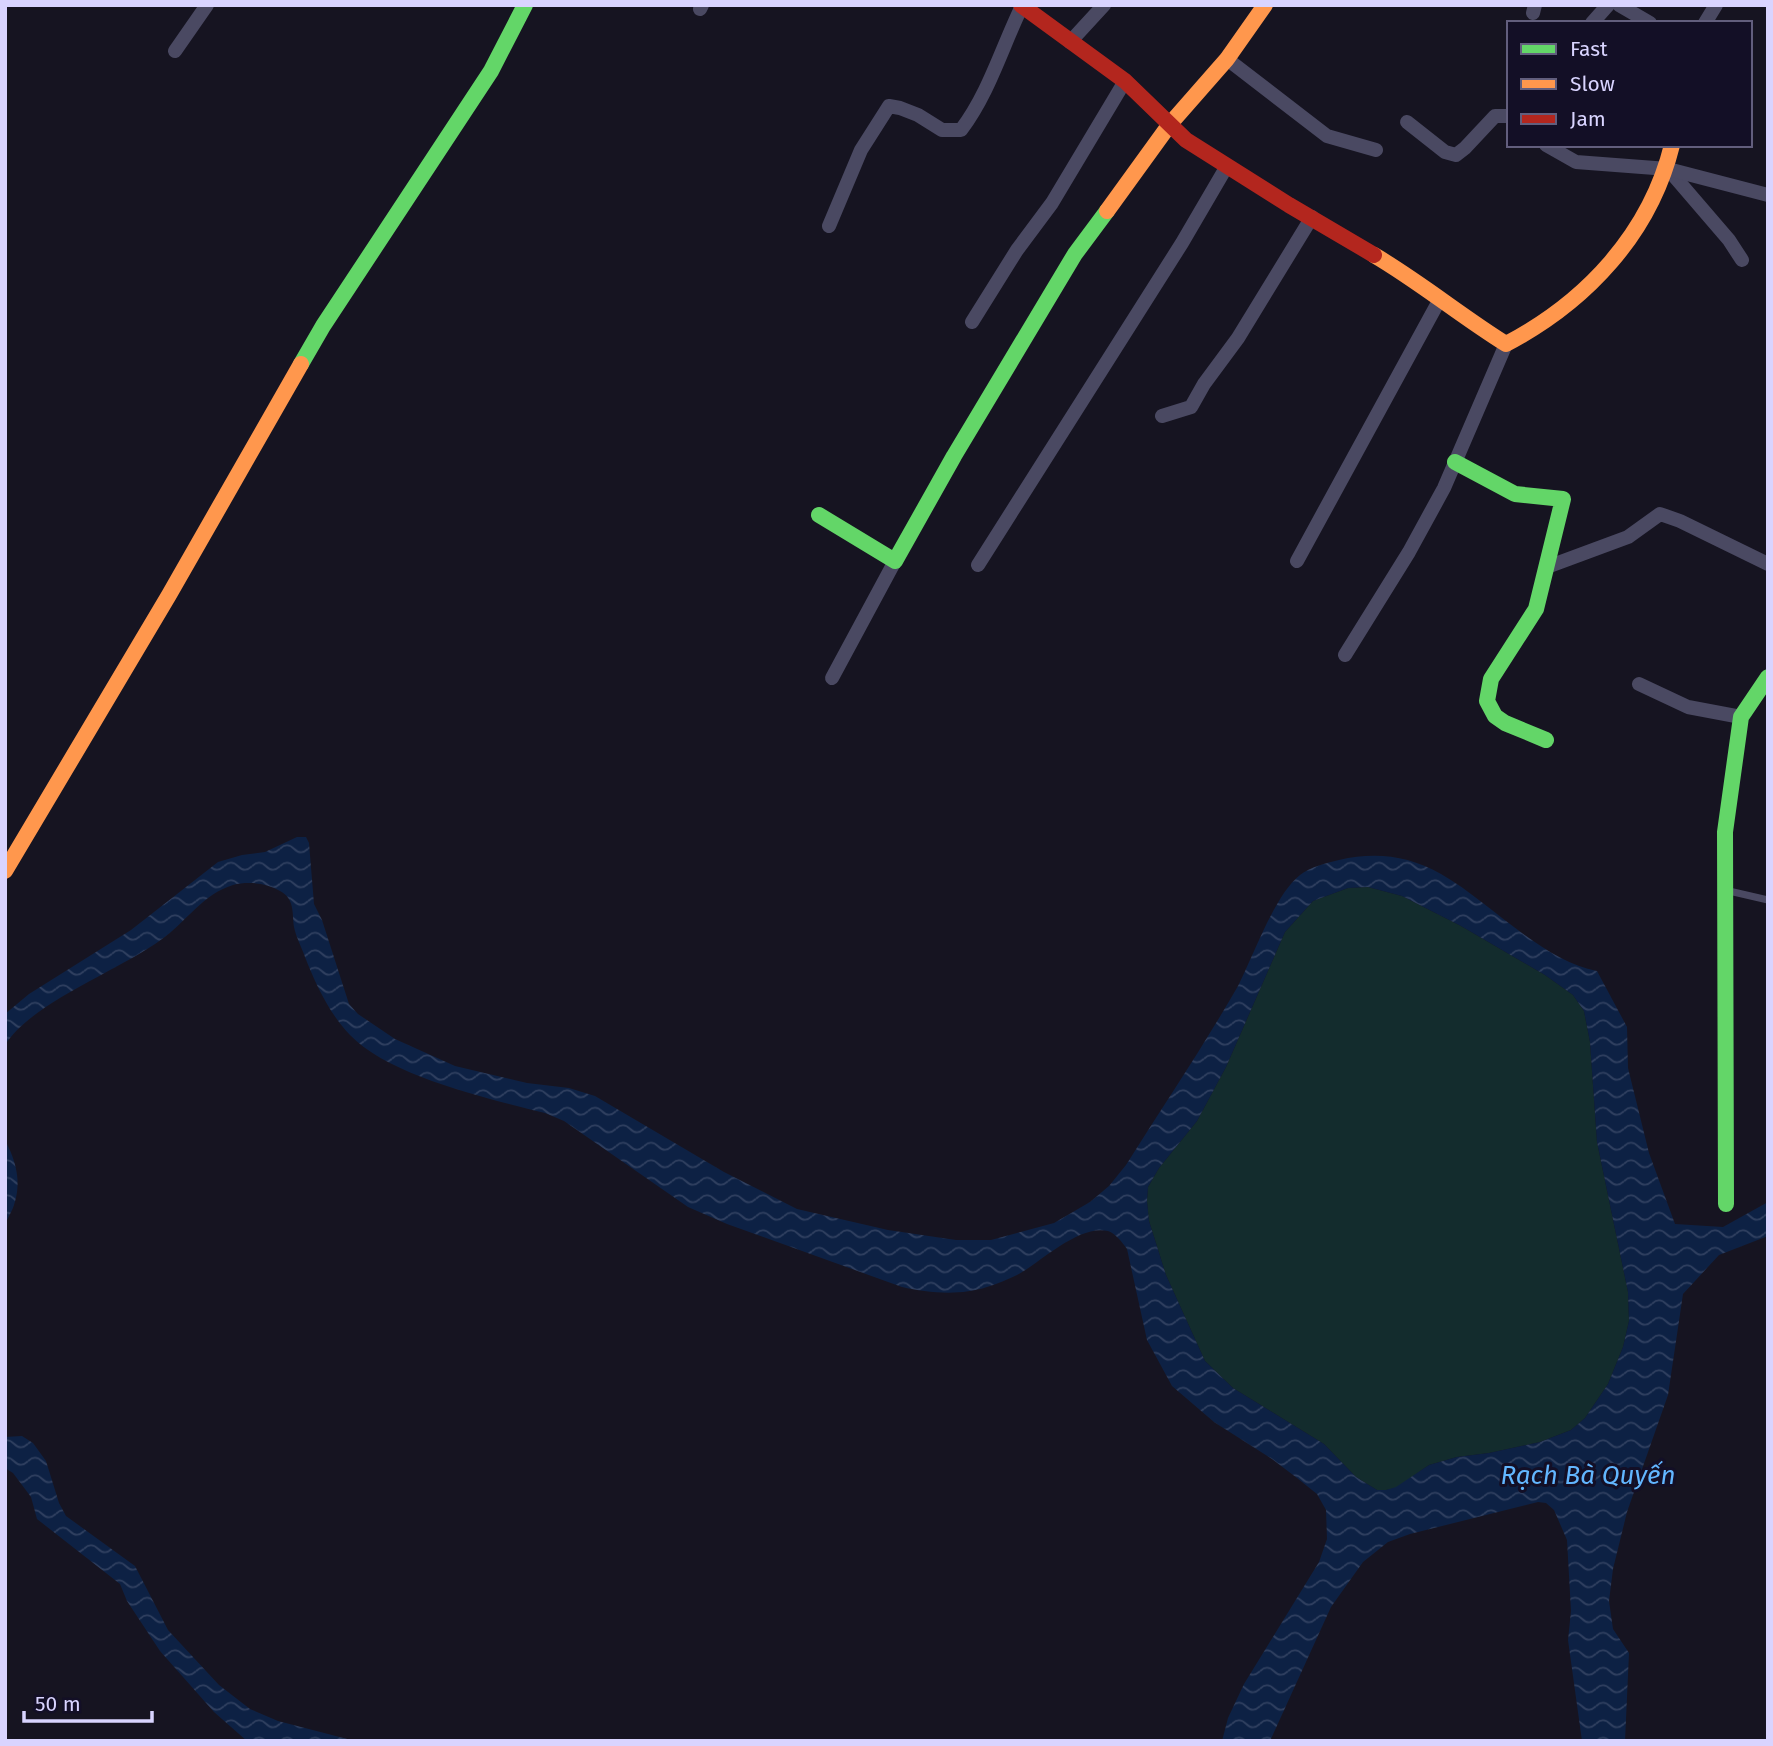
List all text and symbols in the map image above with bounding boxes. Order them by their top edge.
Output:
legend [1507,21,1752,147]
text: Fast [1570,36,1608,62]
text: Slow [1570,71,1615,97]
text: Jam [1570,106,1606,132]
water label: Rạch Bà Quyến [1500,1460,1676,1491]
scale bar [24,1680,152,1724]
text: 50 m [35,1691,81,1717]

